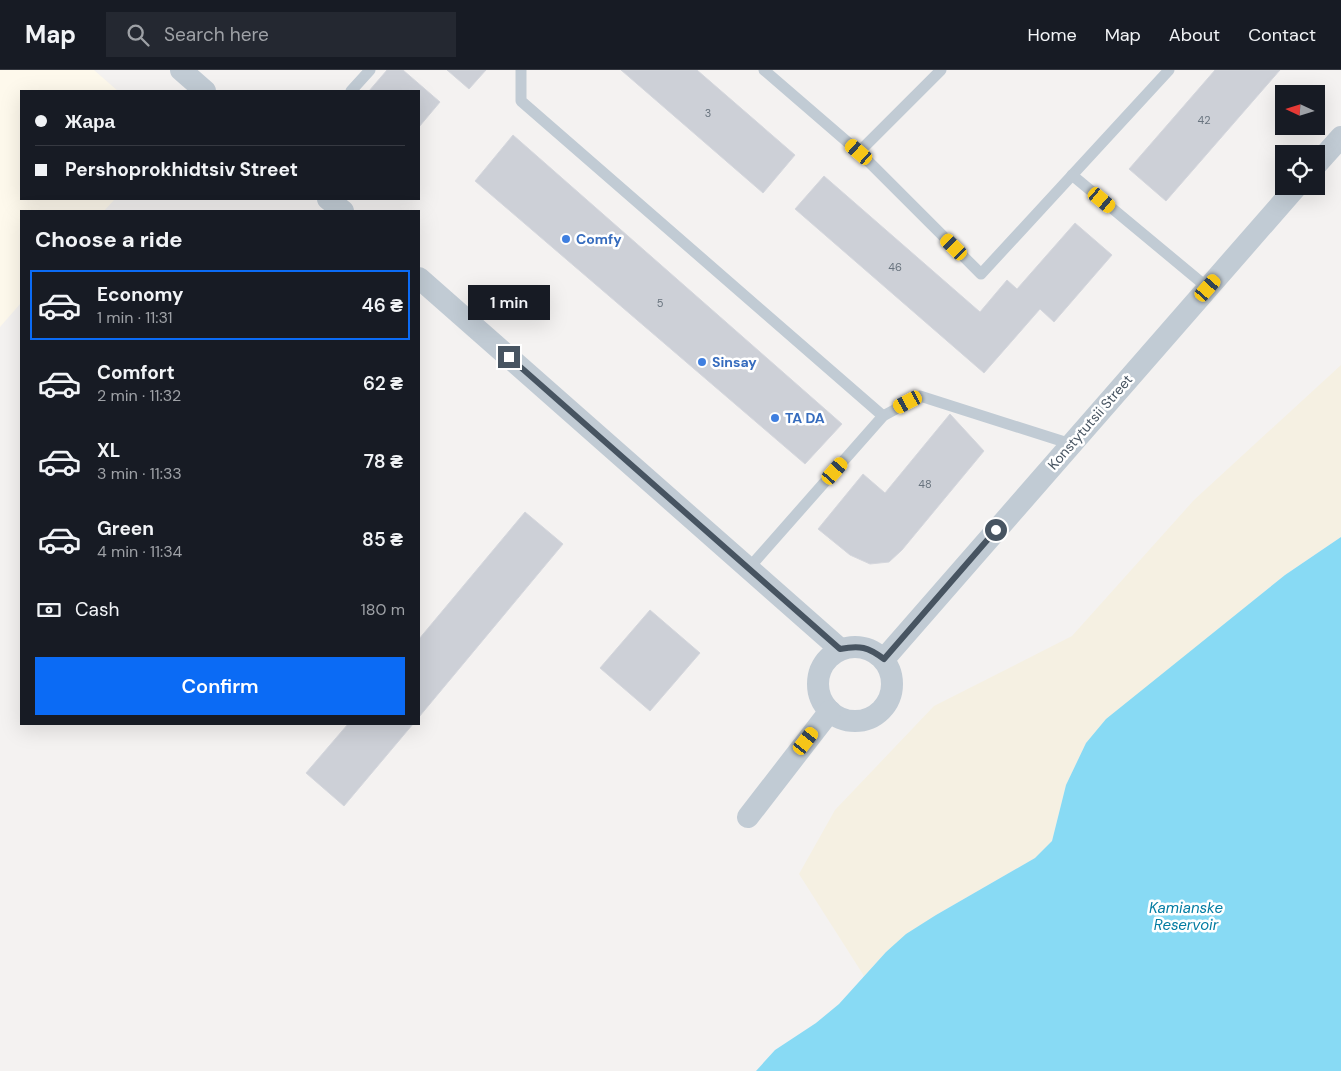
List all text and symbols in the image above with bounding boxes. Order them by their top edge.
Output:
search box [106,12,456,57]
text: Map [25,19,76,50]
icon: search [124,21,152,49]
text: Search here [164,22,269,47]
text: Home [1027,23,1077,47]
text: Map [1105,23,1141,47]
text: About [1169,23,1220,47]
text: Contact [1248,23,1316,47]
north arrow [1275,85,1325,135]
map controls [1275,85,1325,195]
house number: 3 [705,106,711,120]
text: Жара [65,109,115,134]
house number: 42 [1197,113,1211,127]
car [842,136,875,168]
button: locate [1275,145,1325,195]
text: Pershoprokhidtsiv Street [65,157,298,182]
car [1085,185,1118,215]
text: Choose a ride [35,225,183,254]
place label: Comfy [576,230,622,248]
car [938,231,969,263]
marker: Comfy [560,233,572,245]
house number: 46 [888,260,902,274]
car [1192,272,1223,304]
text: Economy [97,282,184,307]
icon: car [37,283,82,328]
callout: 1 min [468,284,550,320]
text: 1 min [490,292,528,313]
text: 46 ₴ [362,293,403,318]
house number: 5 [657,296,664,310]
text: 1 min · 11:31 [97,307,173,328]
route end [498,346,520,368]
place label: Sinsay [712,353,757,371]
marker: Sinsay [696,356,708,368]
text: Comfort [97,360,175,385]
icon: car [37,361,82,406]
text: 62 ₴ [363,371,403,396]
street label: Konstytutsii Street [1044,371,1136,473]
text: 2 min · 11:32 [97,385,181,406]
car [891,388,924,416]
place label: TA DA [785,409,825,427]
marker: TA DA [769,412,781,424]
text: XL [97,438,120,463]
icon: car [37,439,82,484]
text: 78 ₴ [364,449,403,474]
car [819,455,850,487]
text: 3 min · 11:33 [97,463,182,484]
house number: 48 [918,477,932,491]
text: Green [97,516,154,541]
icon: car [37,517,82,562]
route start [985,519,1007,541]
text: 85 ₴ [362,527,403,552]
text: 4 min · 11:34 [97,541,182,562]
icon: cash [35,596,63,624]
text: Cash [75,597,119,622]
text: 180 m [361,599,405,620]
button: Confirm [35,657,405,715]
car [790,725,821,757]
water label: Kamianske Reservoir [1149,898,1223,935]

